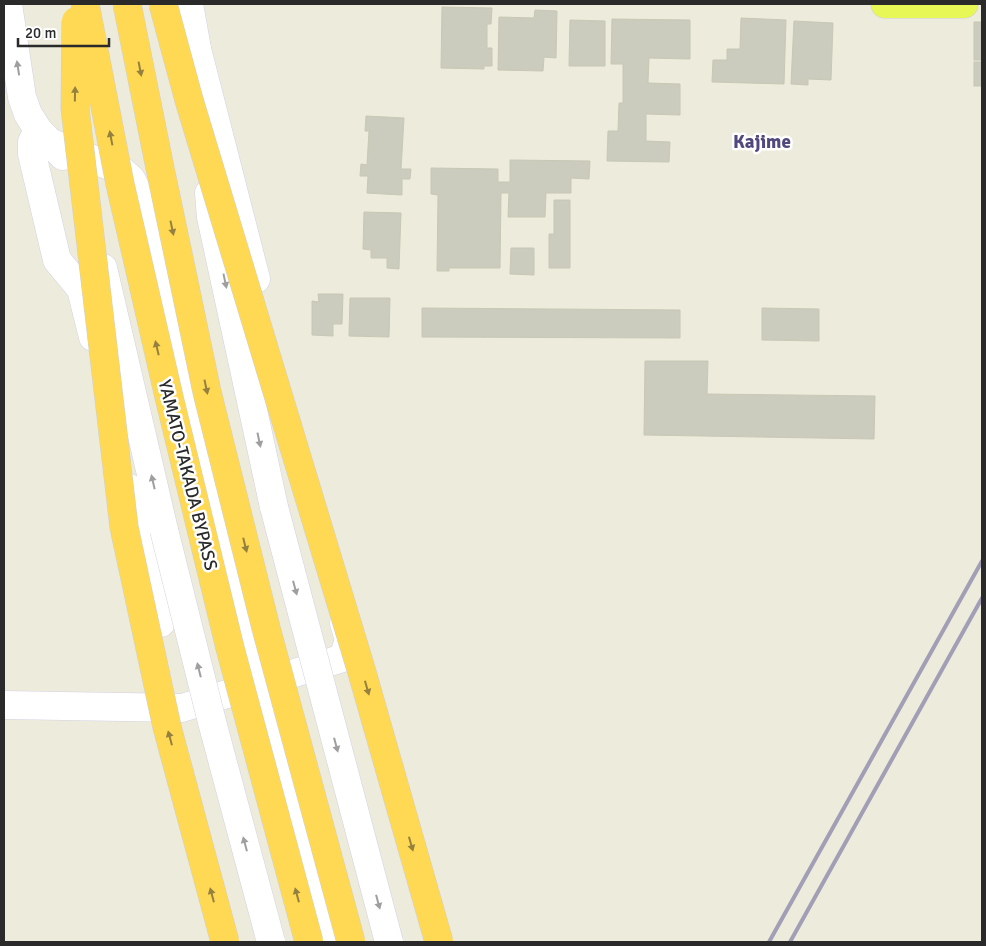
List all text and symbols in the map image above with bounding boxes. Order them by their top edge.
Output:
scale bar [18,15,109,47]
text: 20 m [25,24,56,42]
one-way arrow [13,60,21,76]
one-way arrow [136,61,144,76]
one-way arrow [71,85,79,101]
one-way arrow [106,129,114,145]
district label: Kajime [733,130,791,154]
one-way arrow [169,220,177,236]
one-way arrow [221,274,229,289]
one-way arrow [153,339,161,355]
street label: YAMATO-TAKADA BYPASS [154,377,222,573]
one-way arrow [203,379,211,395]
one-way arrow [256,433,264,449]
one-way arrow [149,475,157,490]
one-way arrow [241,537,249,552]
one-way arrow [291,580,299,596]
one-way arrow [195,663,203,678]
one-way arrow [363,680,371,695]
one-way arrow [165,731,173,746]
one-way arrow [332,738,340,753]
one-way arrow [240,837,248,852]
one-way arrow [407,837,415,852]
one-way arrow [208,888,216,903]
one-way arrow [292,888,300,903]
one-way arrow [375,895,383,910]

